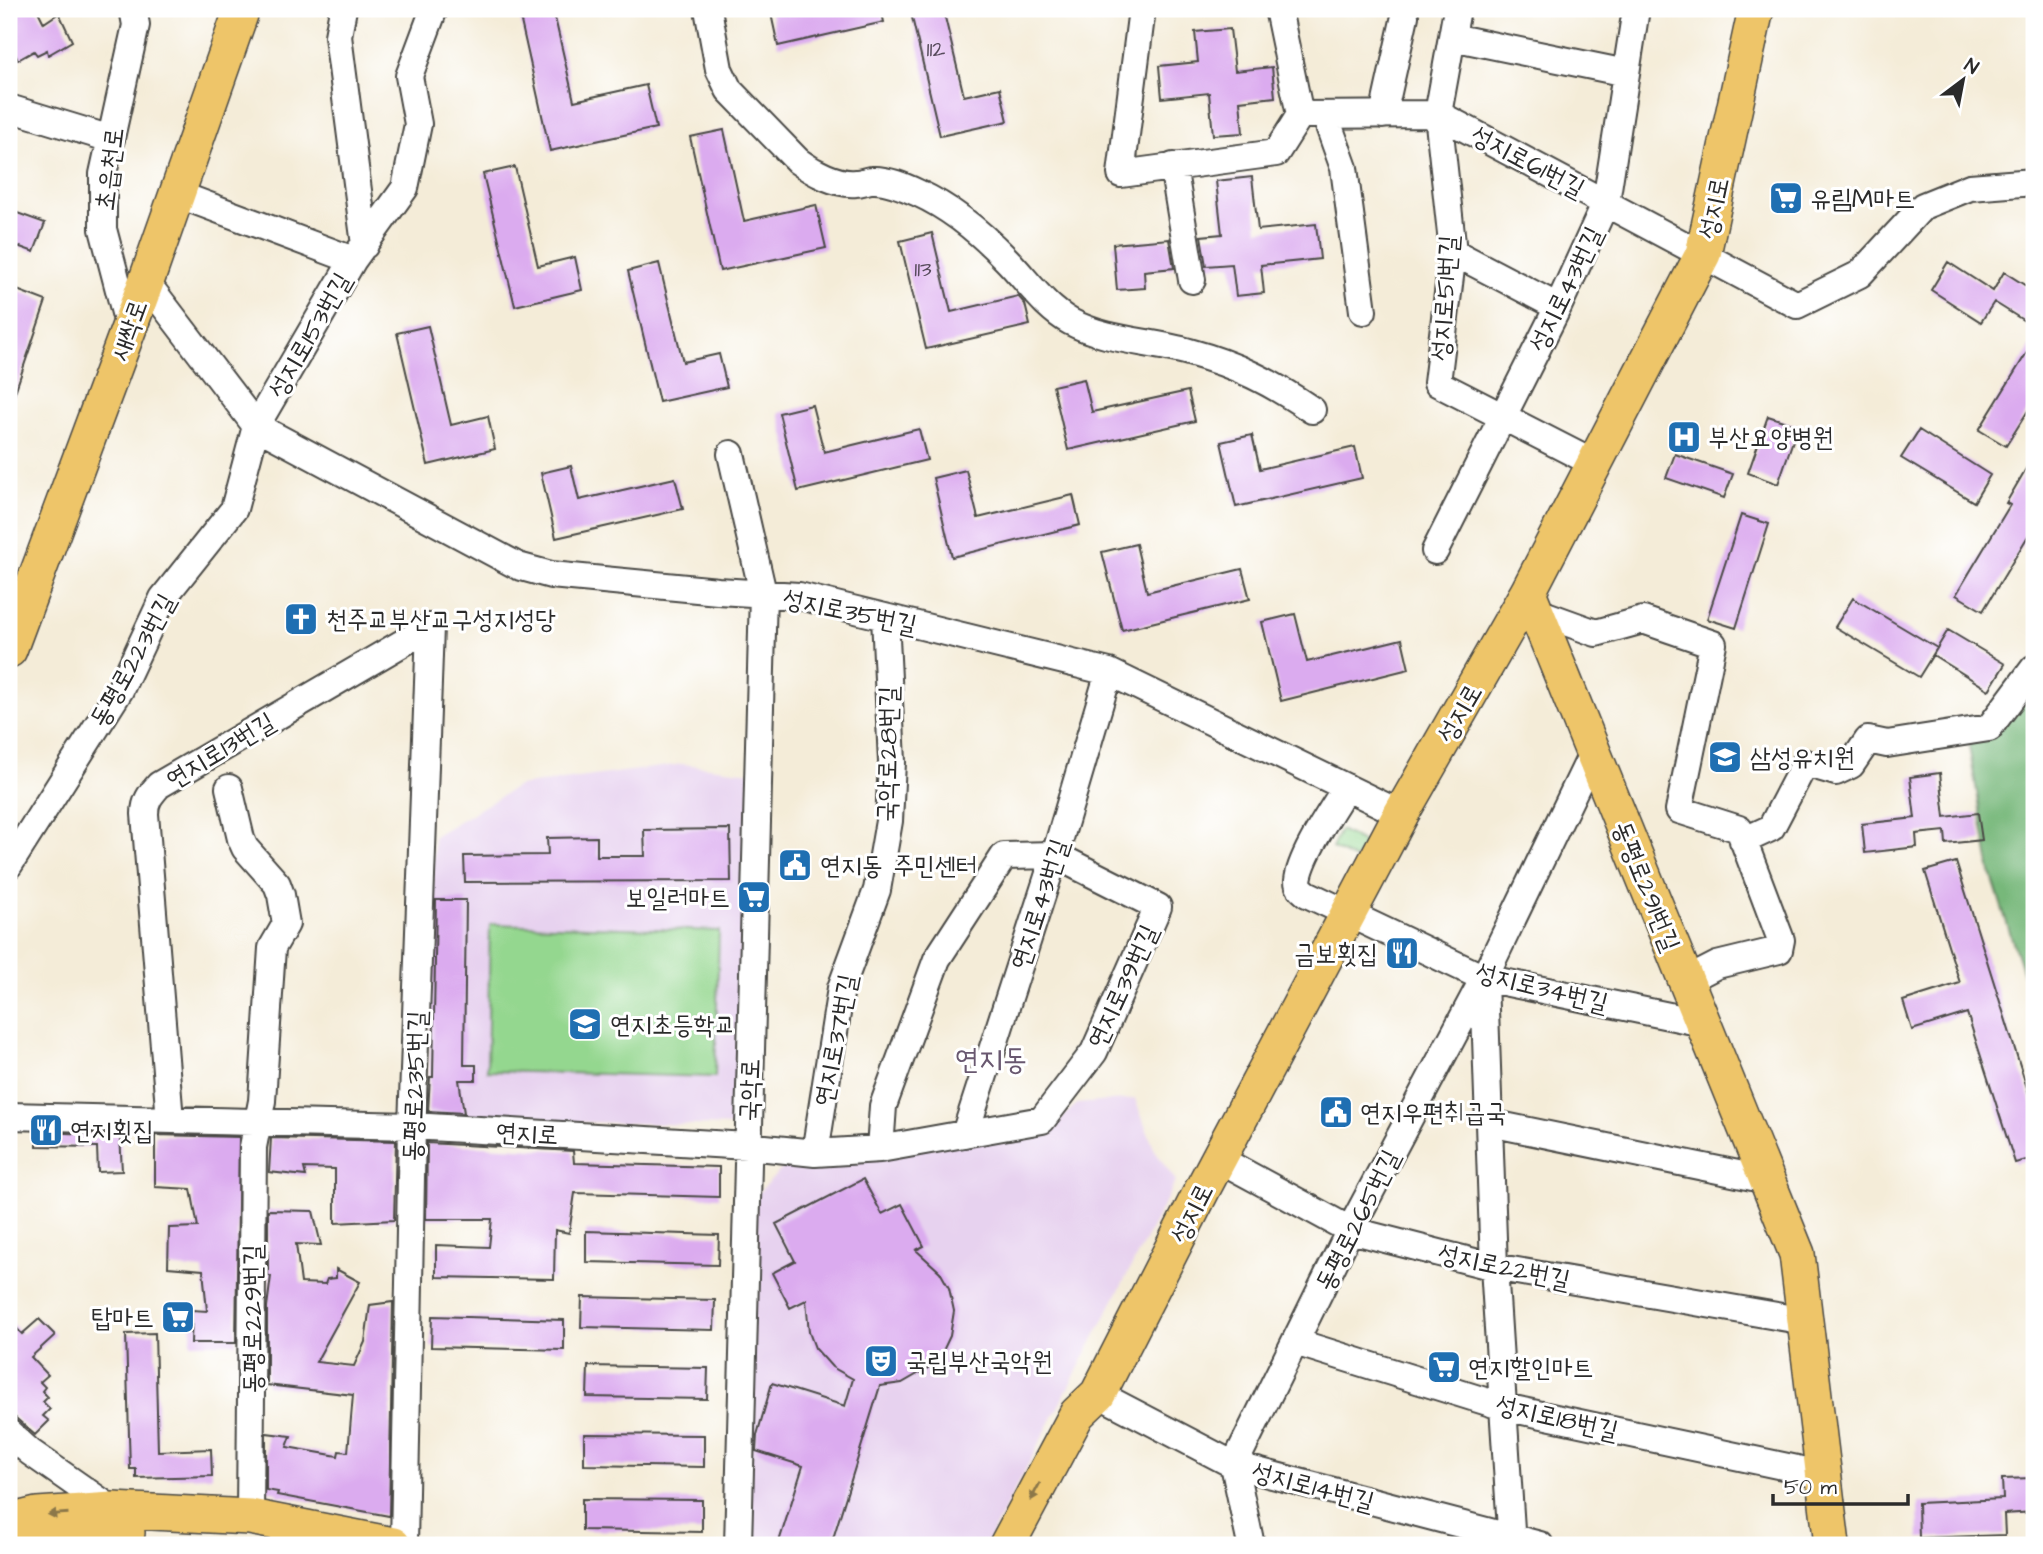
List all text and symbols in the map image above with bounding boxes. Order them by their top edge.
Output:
house number: 112 [926,33,946,65]
north arrow [1927,46,1997,116]
text: N [1959,52,1983,82]
street label: 성지로61번길 [1464,117,1591,207]
street label: 초읍천로 [87,125,133,213]
street label: 성지로 [1690,174,1738,243]
supermarket icon: 유림M마트 [1767,179,1805,217]
place label: 유림M마트 [1810,181,1915,217]
street label: 성지로43번길 [1520,221,1612,358]
street label: 성지로51번길 [1423,234,1467,362]
house number: 113 [914,253,932,285]
street label: 성지로153번길 [259,266,360,405]
street label: 새싹로 [101,295,157,366]
hospital icon: 부산요양병원 [1665,418,1703,456]
place label: 부산요양병원 [1708,420,1834,456]
street label: 성지로35번길 [779,580,920,644]
street label: 동평로223번길 [81,587,184,734]
church icon: 천주교부산교구성지성당 [282,600,320,638]
place label: 천주교부산교구성지성당 [326,602,556,638]
street label: 성지로 [1429,677,1491,750]
street label: 국악로28번길 [869,685,907,823]
street label: 연지로13번길 [159,704,282,797]
school or university icon: 삼성유치원 [1706,738,1744,776]
place label: 삼성유치원 [1750,740,1855,776]
street label: 동평로291번길 [1604,816,1689,957]
street label: 연지로43번길 [1002,834,1078,974]
public building icon: 연지동 주민센터 [776,846,814,884]
place label: 연지동 주민센터 [820,848,977,884]
supermarket icon: 보일러마트 [735,878,773,916]
place label: 보일러마트 [625,880,730,916]
street label: 연지로39번길 [1079,919,1167,1054]
restaurant icon: 금보횟집 [1383,934,1421,972]
place label: 금보횟집 [1294,936,1378,972]
street label: 성지로34번길 [1472,954,1612,1022]
street label: 연지로37번길 [806,971,866,1109]
school or university icon: 연지초등학교 [566,1005,604,1043]
place label: 연지초등학교 [610,1007,736,1043]
street label: 동평로235번길 [394,1010,436,1162]
district label: 연지동 [955,1039,1027,1081]
street label: 국악로 [731,1058,769,1122]
public building icon: 연지우편취급국 [1317,1093,1355,1131]
place label: 연지우편취급국 [1360,1095,1506,1131]
restaurant icon: 연지횟집 [27,1111,65,1149]
place label: 연지횟집 [70,1113,154,1149]
street label: 연지로 [495,1114,559,1154]
street label: 동평로265번길 [1307,1144,1409,1297]
street label: 성지로 [1162,1177,1222,1250]
street label: 성지로22번길 [1434,1235,1573,1299]
street label: 동평로229번길 [235,1244,271,1394]
supermarket icon: 탑마트 [159,1298,197,1336]
place label: 탑마트 [91,1300,154,1336]
theatre icon: 국립부산국악원 [862,1342,900,1380]
place label: 국립부산국악원 [906,1344,1052,1380]
supermarket icon: 연지할인마트 [1425,1348,1463,1386]
place label: 연지할인마트 [1468,1350,1594,1386]
street label: 성지로18번길 [1492,1386,1622,1450]
street label: 성지로14번길 [1247,1453,1378,1521]
scale bar [1773,1463,1908,1507]
text: 50 m [1784,1473,1838,1502]
one-way arrow [1030,1482,1041,1502]
one-way arrow [47,1509,69,1520]

